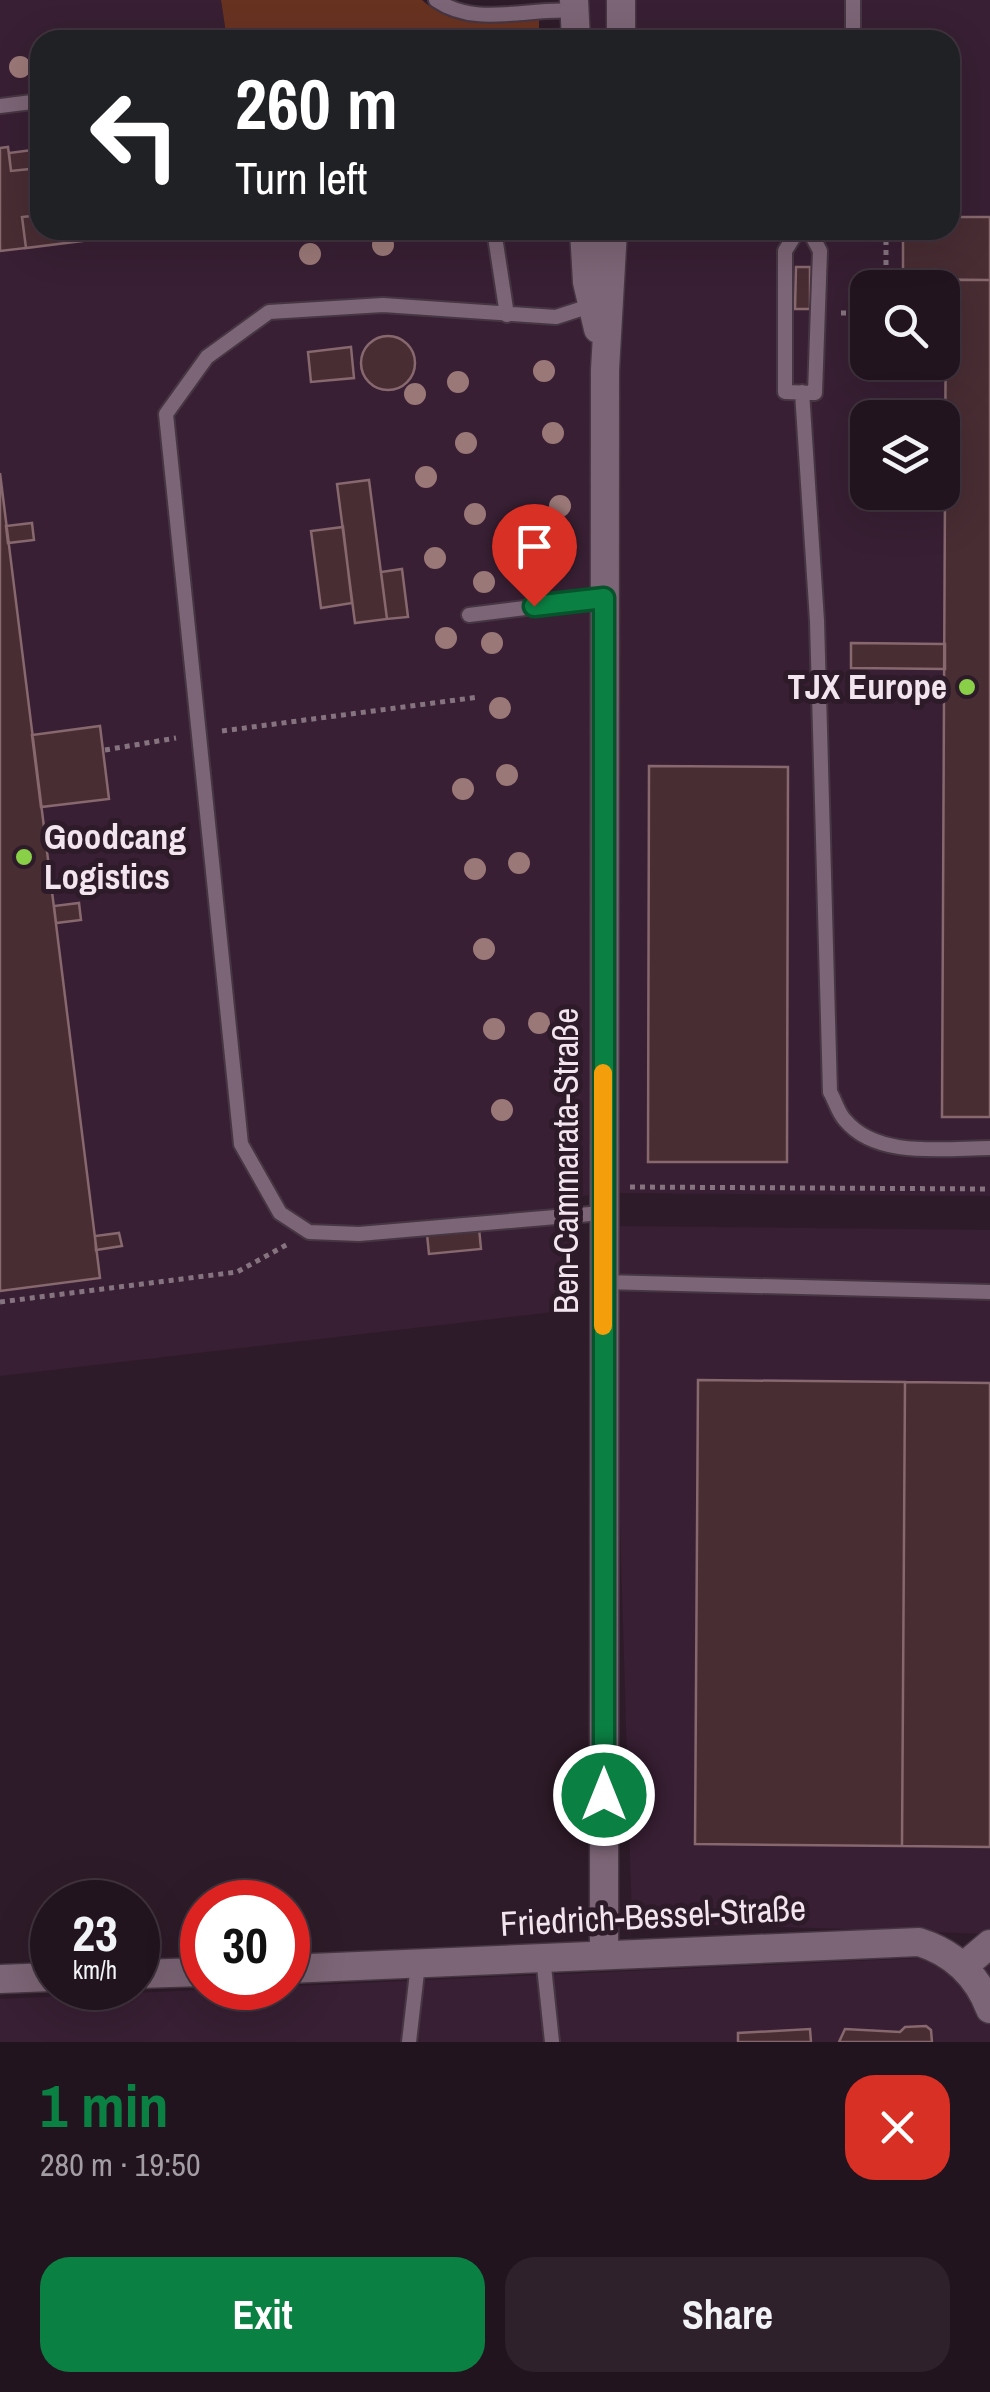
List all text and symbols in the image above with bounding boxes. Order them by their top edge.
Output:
text: 260 m [235,57,398,151]
icon: left [70,70,200,200]
text: Turn left [235,147,367,208]
map controls [850,270,960,510]
button: search [850,270,960,380]
button: layers [850,400,960,510]
pin [492,504,577,607]
icon: arrive [507,519,562,574]
place label: TJX Europe [788,663,947,710]
marker: TJX Europe [956,676,978,698]
place label: Goodcang Logistics [44,813,186,900]
marker: Goodcang Logistics [13,846,35,868]
street label: Ben-Cammarata-Straße [542,1008,589,1314]
position arrow [552,1743,656,1847]
speed limit sign: 30 [180,1880,310,2010]
street label: Friedrich-Bessel-Straße [499,1884,807,1947]
text: 23 [72,1899,118,1967]
text: km/h [73,1953,117,1987]
text: 1 min [40,2065,169,2146]
button: close [845,2075,950,2180]
text: 280 m · 19:50 [40,2143,200,2186]
button: Exit [40,2257,485,2372]
button: Share [505,2257,950,2372]

